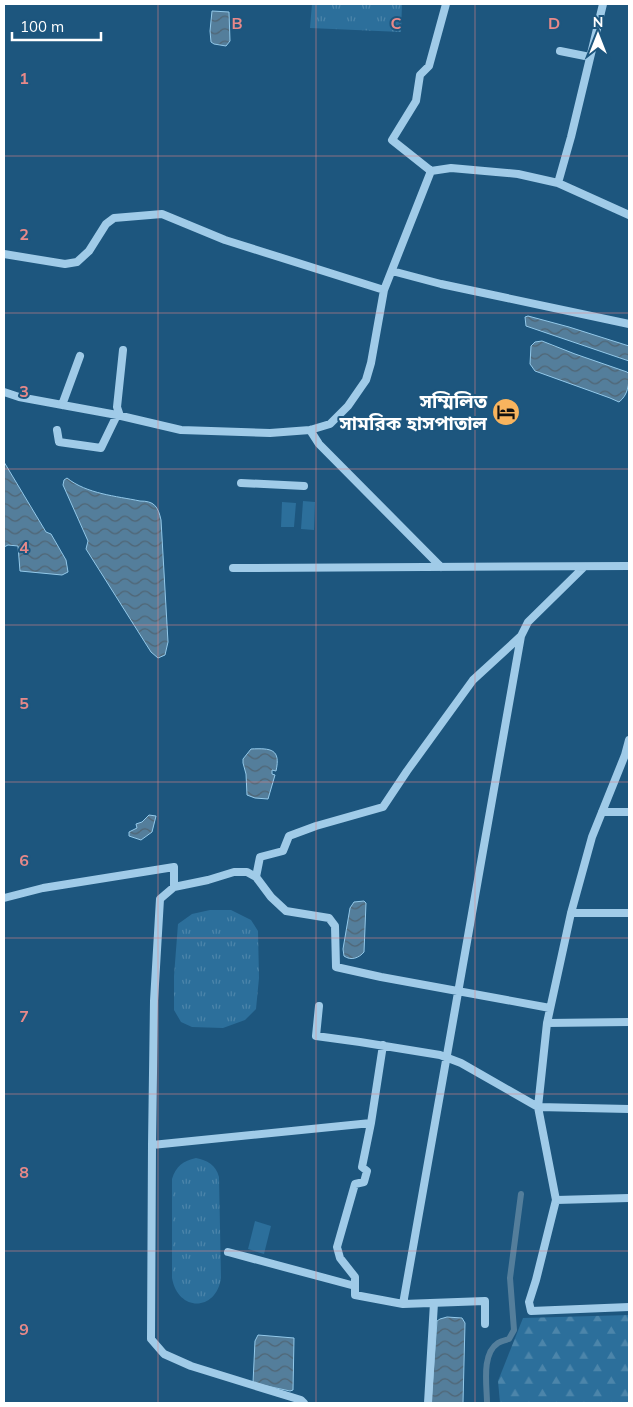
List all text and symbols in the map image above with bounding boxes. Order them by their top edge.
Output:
scale bar [12,10,101,42]
north arrow [573,10,623,60]
text: B [231,13,243,33]
text: C [391,13,402,33]
text: D [548,13,560,33]
text: N [593,13,603,31]
text: 100 m [20,17,64,36]
text: 1 [19,68,29,88]
text: 2 [19,224,29,244]
text: 3 [19,381,29,401]
place label: সম্মিলিত সামরিক হাসপাতাল [339,389,488,435]
hotel icon: সম্মিলিত সামরিক হাসপাতাল [491,397,521,427]
text: 4 [19,537,29,557]
text: 5 [19,693,29,713]
text: 6 [19,850,29,870]
text: 7 [19,1006,29,1026]
text: 8 [19,1162,29,1182]
text: 9 [19,1319,29,1339]

